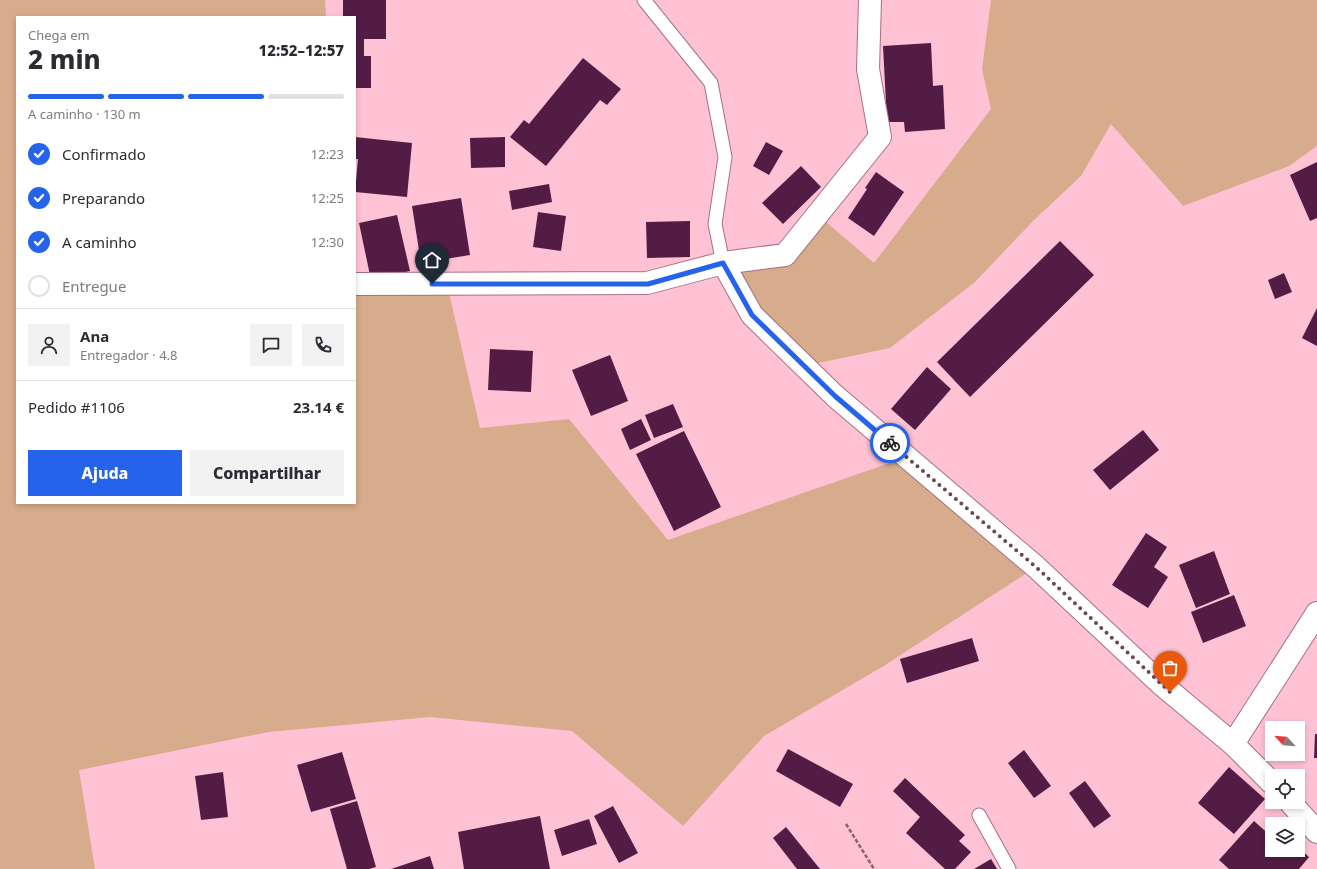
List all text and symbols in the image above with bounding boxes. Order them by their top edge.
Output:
text: Chega em [28,26,90,44]
text: 12:52–12:57 [259,40,344,60]
text: 2 min [28,41,101,77]
text: A caminho · 130 m [28,105,141,123]
icon: check [28,143,50,165]
text: Confirmado [62,144,146,164]
text: 12:23 [311,145,344,163]
icon: check [28,187,50,209]
text: Preparando [62,188,145,208]
text: 12:25 [311,189,344,207]
icon: check [28,231,50,253]
text: A caminho [62,232,137,252]
text: 12:30 [311,233,344,251]
pin [415,243,449,284]
icon: home [421,249,443,271]
text: Entregue [62,276,126,296]
button: person [28,324,70,366]
button: chat [250,324,292,366]
button: phone [302,324,344,366]
text: Ana [80,326,109,346]
text: Entregador · 4.8 [80,346,178,364]
text: Pedido #1106 [28,397,125,417]
text: 23.14 € [293,397,344,417]
courier [870,423,910,463]
icon: bike [879,432,901,454]
button: Ajuda [28,450,182,496]
button: Compartilhar [190,450,344,496]
pin [1153,651,1187,692]
icon: bag [1159,657,1181,679]
north arrow [1265,721,1305,761]
map controls [1265,721,1305,857]
button: locate [1265,769,1305,809]
button: layers [1265,817,1305,857]

